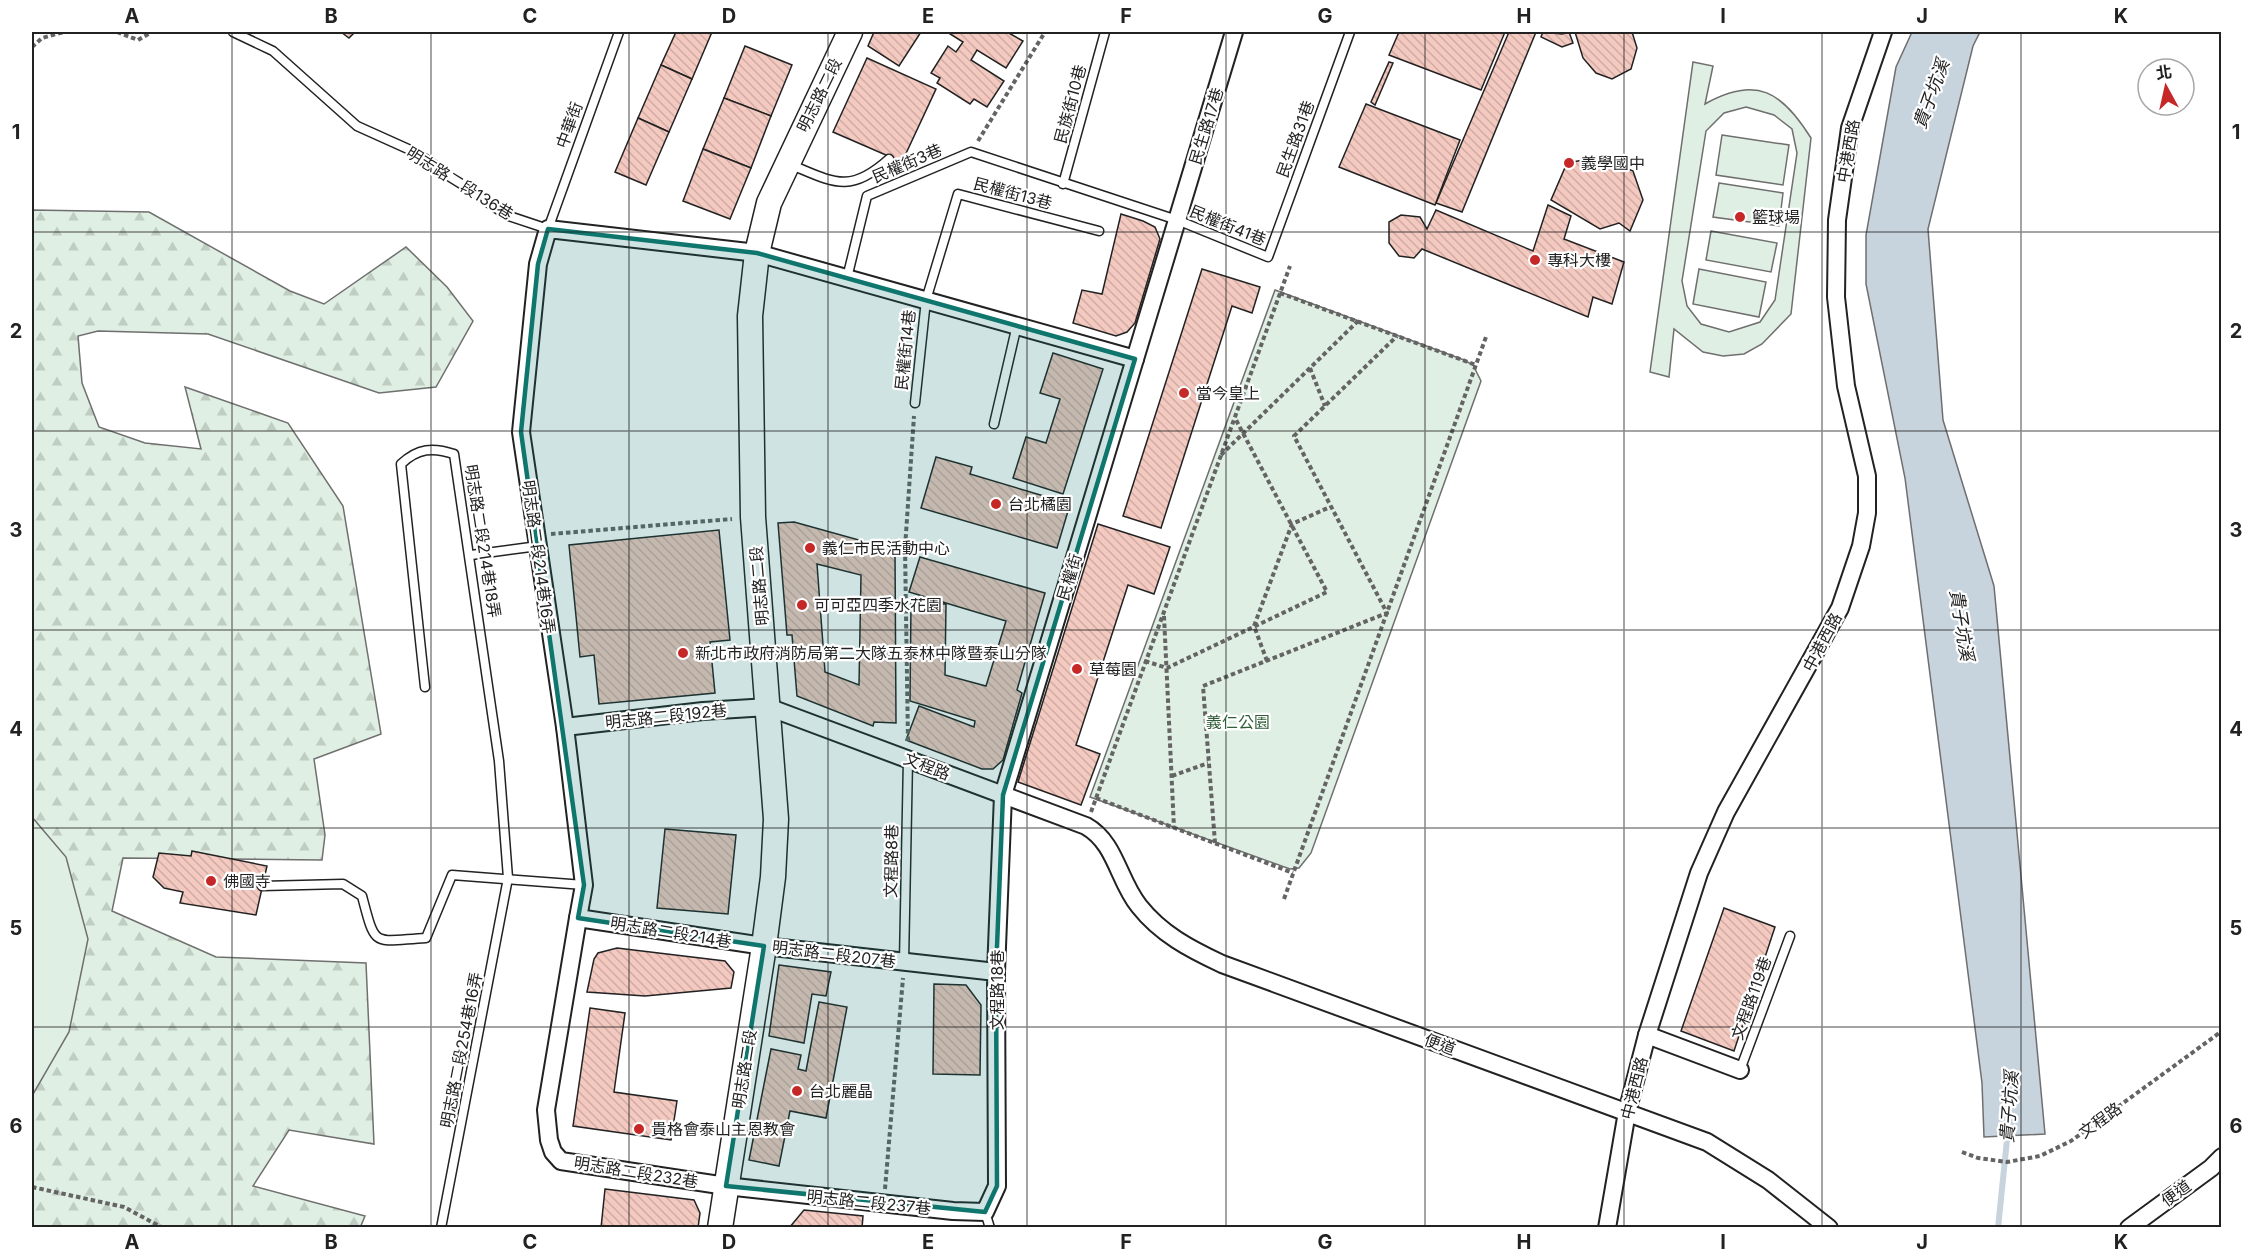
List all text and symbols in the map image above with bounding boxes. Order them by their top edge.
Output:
text: A [125,4,140,28]
text: B [324,4,338,28]
text: C [523,4,537,28]
text: D [722,4,736,28]
text: E [922,4,934,28]
text: F [1120,4,1132,28]
text: G [1317,4,1333,28]
text: H [1517,4,1531,28]
text: I [1720,4,1726,28]
text: J [1916,4,1928,28]
text: K [2114,4,2128,28]
water label: 貴子坑溪 [1909,54,1954,131]
street label: 明志路二段 [792,55,846,135]
north arrow [2136,57,2196,117]
text: 北 [2155,61,2173,83]
street label: 民族街10巷 [1050,62,1090,146]
street label: 民生路17巷 [1185,85,1227,167]
street label: 民生路31巷 [1272,98,1318,180]
street label: 中華街 [551,99,587,151]
street label: 中港西路 [1833,118,1863,184]
text: 1 [12,120,20,144]
text: 1 [2232,120,2240,144]
street label: 民權街3巷 [869,139,945,187]
street label: 明志路二段136巷 [403,142,517,224]
place label: 義學國中 [1581,153,1645,173]
marker: 義學國中 [1562,156,1576,170]
street label: 民權街13巷 [972,173,1054,213]
street label: 民權街41巷 [1187,201,1269,249]
place label: 籃球場 [1752,207,1800,227]
marker: 籃球場 [1733,210,1747,224]
place label: 專科大樓 [1547,250,1611,270]
marker: 專科大樓 [1528,253,1542,267]
street label: 民權街14巷 [891,309,919,391]
text: 2 [10,319,22,343]
text: 2 [2230,319,2242,343]
place label: 當今皇上 [1196,383,1260,403]
marker: 當今皇上 [1177,386,1191,400]
street label: 明志路二段214巷18弄 [461,463,505,619]
street label: 明志路二段214巷16弄 [518,479,560,635]
place label: 台北橘園 [1008,494,1072,514]
marker: 台北橘園 [989,497,1003,511]
text: 3 [10,518,22,542]
text: 3 [2230,518,2242,542]
place label: 義仁市民活動中心 [822,538,950,558]
marker: 義仁市民活動中心 [803,541,817,555]
street label: 明志路二段 [746,545,772,627]
street label: 民權街 [1052,551,1086,603]
water label: 貴子坑溪 [1946,588,1978,665]
place label: 可可亞四季水花園 [814,595,942,615]
marker: 可可亞四季水花園 [795,598,809,612]
street label: 中港西路 [1798,609,1846,675]
place label: 新北市政府消防局第二大隊五泰林中隊暨泰山分隊 [695,643,1047,663]
marker: 新北市政府消防局第二大隊五泰林中隊暨泰山分隊 [676,646,690,660]
place label: 草莓園 [1089,659,1137,679]
marker: 草莓園 [1070,662,1084,676]
street label: 明志路二段192巷 [604,700,728,732]
park label: 義仁公園 [1206,712,1270,732]
text: 4 [9,717,23,741]
text: 4 [2229,717,2243,741]
street label: 文程路 [901,748,953,784]
street label: 文程路8巷 [880,824,902,898]
place label: 佛國寺 [223,871,271,891]
marker: 佛國寺 [204,874,218,888]
street label: 明志路二段214巷 [609,913,733,951]
text: 5 [10,916,22,940]
text: 5 [2230,916,2242,940]
street label: 明志路二段207巷 [771,936,897,972]
street label: 文程路18巷 [987,950,1007,1030]
street label: 文程路119巷 [1727,954,1775,1042]
street label: 明志路二段254巷16弄 [436,970,486,1130]
street label: 明志路二段 [728,1028,760,1110]
street label: 便道 [1422,1029,1458,1059]
street label: 中港西路 [1617,1055,1651,1121]
water label: 貴子坑溪 [1996,1067,2022,1144]
place label: 台北麗晶 [809,1081,873,1101]
marker: 台北麗晶 [790,1084,804,1098]
street label: 文程路 [2075,1098,2125,1142]
text: 6 [10,1114,23,1138]
text: 6 [2230,1114,2243,1138]
place label: 貴格會泰山主恩教會 [651,1119,795,1139]
marker: 貴格會泰山主恩教會 [632,1122,646,1136]
street label: 明志路二段232巷 [573,1152,699,1192]
street label: 便道 [2157,1176,2195,1210]
street label: 明志路二段237巷 [806,1186,932,1218]
text: A [125,1230,140,1254]
text: B [324,1230,338,1254]
text: C [523,1230,537,1254]
text: D [722,1230,736,1254]
text: E [922,1230,934,1254]
text: F [1120,1230,1132,1254]
text: G [1317,1230,1333,1254]
text: H [1517,1230,1531,1254]
text: I [1720,1230,1726,1254]
text: J [1916,1230,1928,1254]
text: K [2114,1230,2128,1254]

